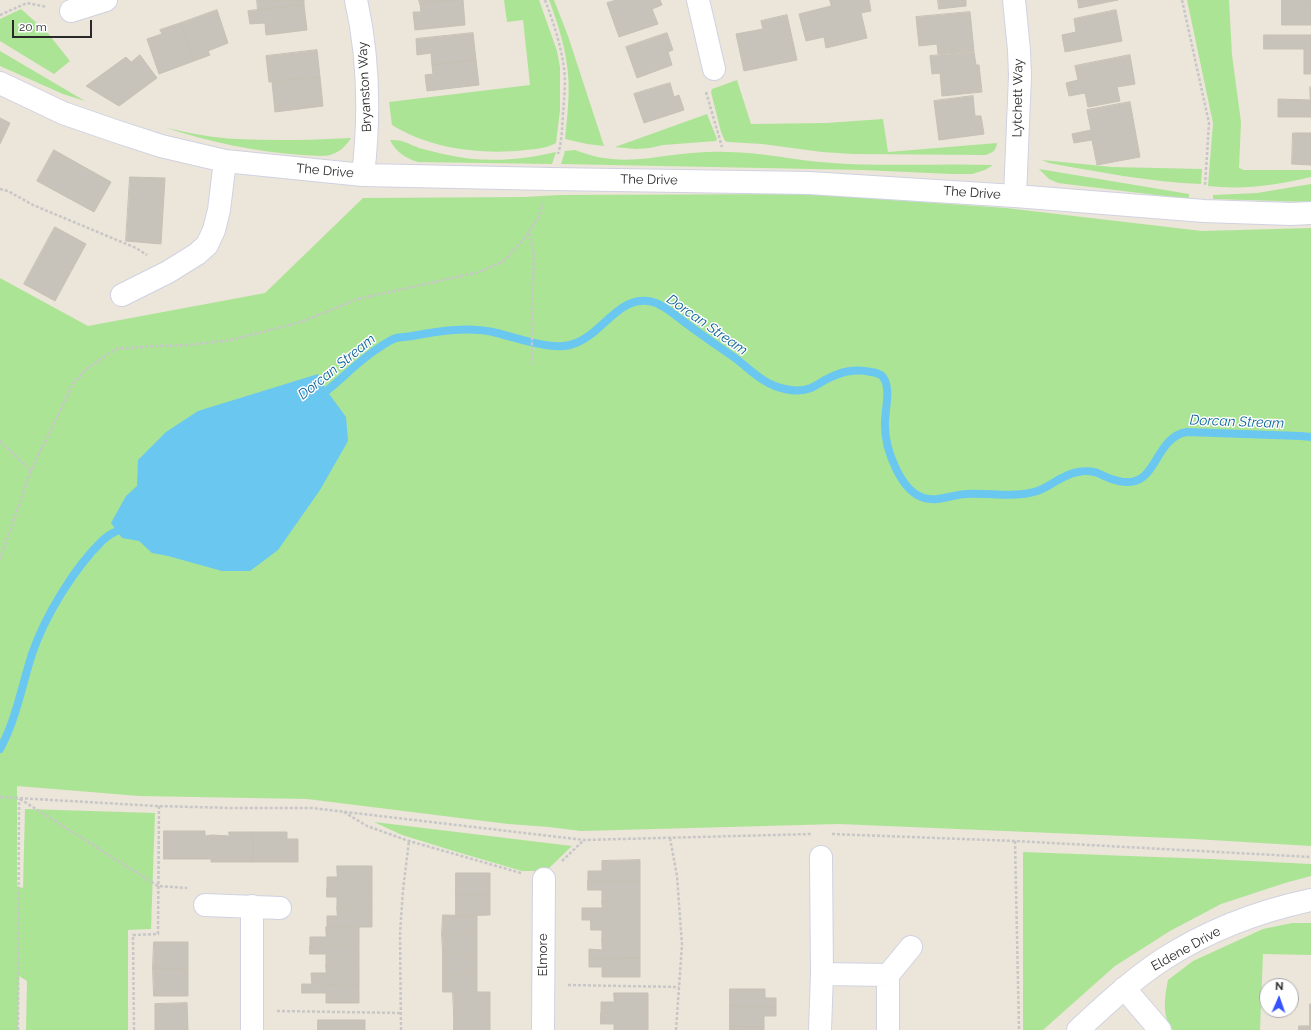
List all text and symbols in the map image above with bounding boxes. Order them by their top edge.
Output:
scale bar [14,12,94,38]
text: 20 m [19,20,47,34]
street label: Bryanston Way [355,41,375,133]
street label: Lytchett Way [1010,58,1026,138]
street label: The Drive [296,161,354,181]
street label: The Drive [620,172,678,188]
street label: The Drive [943,183,1001,203]
water label: Dorcan Stream [663,291,751,359]
water label: Dorcan Stream [295,331,379,403]
water label: Dorcan Stream [1189,412,1285,432]
street label: Eldene Drive [1149,924,1223,974]
street label: Elmore [535,933,551,977]
north arrow [1259,978,1299,1018]
text: N [1275,980,1284,993]

